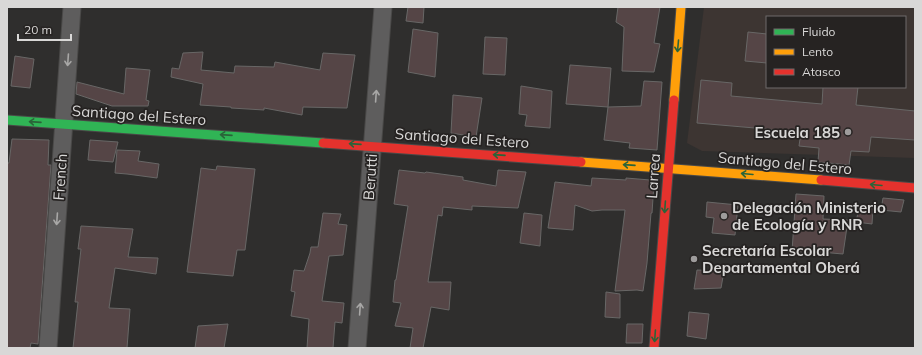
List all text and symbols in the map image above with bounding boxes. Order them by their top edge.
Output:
scale bar [18,16,71,42]
legend [766,16,906,88]
text: 20 m [24,22,52,37]
text: Fluido [802,24,836,39]
one-way arrow [674,39,681,52]
text: Lento [802,44,833,59]
one-way arrow [64,53,71,66]
text: Atasco [802,64,841,79]
one-way arrow [373,90,380,103]
street label: Santiago del Estero [71,101,207,129]
one-way arrow [29,119,42,126]
place label: Escuela 185 [755,123,840,142]
street label: Santiago del Estero [394,124,530,152]
marker: Escuela 185 [843,127,853,137]
one-way arrow [220,132,233,139]
one-way arrow [349,141,362,148]
street label: Santiago del Estero [717,148,853,178]
one-way arrow [493,152,506,159]
street label: French [49,153,71,201]
street label: Berutti [359,153,381,201]
street label: Larrea [642,153,664,199]
one-way arrow [623,161,636,168]
one-way arrow [741,171,754,178]
one-way arrow [870,181,883,188]
place label: Delegación Ministerio de Ecología y RNR [732,198,886,234]
one-way arrow [661,200,668,213]
marker: Delegación Ministerio de Ecología y RNR [719,211,729,221]
one-way arrow [53,212,60,225]
place label: Secretaría Escolar Departamental Oberá [702,241,860,277]
marker: Secretaría Escolar Departamental Oberá [689,254,699,264]
one-way arrow [356,303,363,316]
one-way arrow [652,329,659,342]

